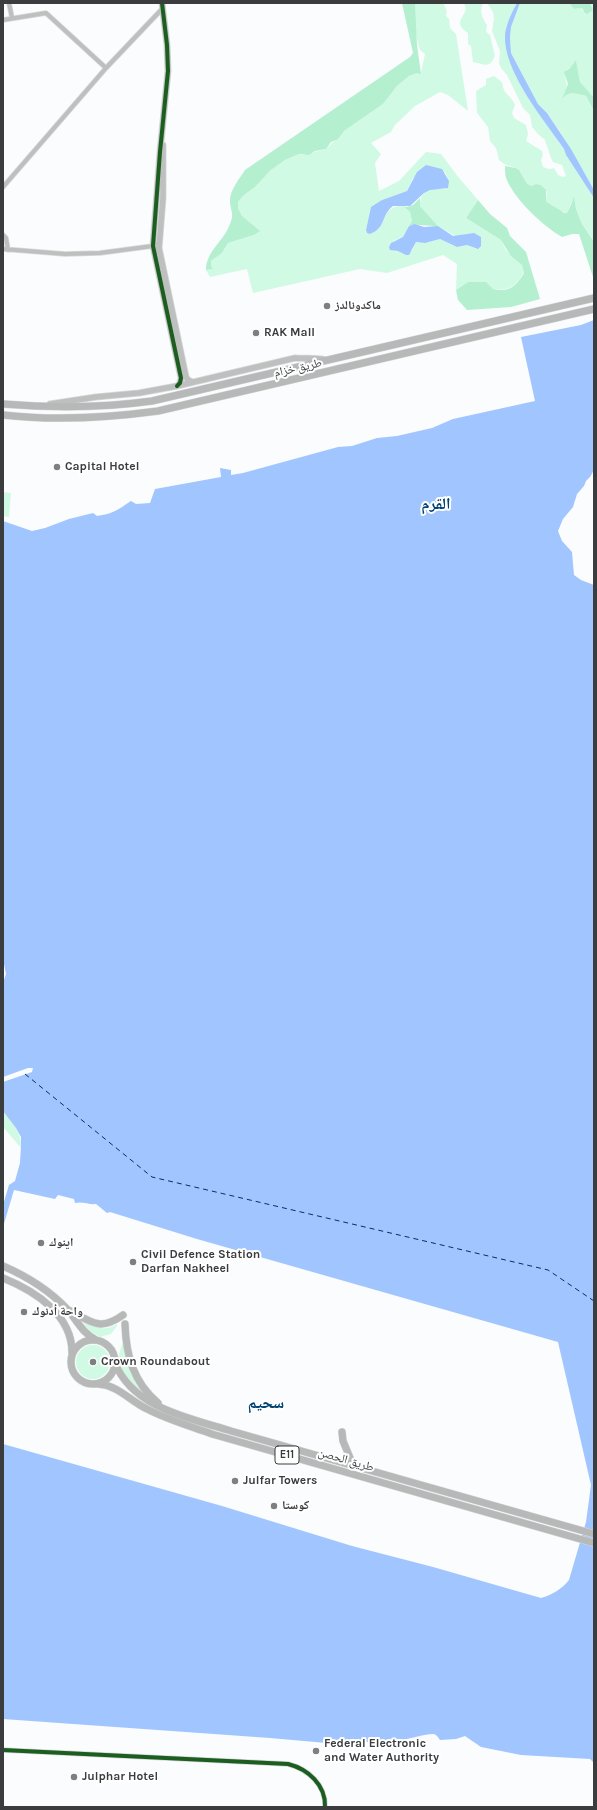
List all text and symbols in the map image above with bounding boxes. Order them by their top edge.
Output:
place label: ماكدونالدز [335,299,381,313]
marker: ماكدونالدز [322,301,332,311]
place label: RAK Mall [264,326,315,340]
marker: RAK Mall [251,328,261,338]
street label: طريق خزام [273,356,323,380]
place label: Capital Hotel [65,460,139,474]
marker: Capital Hotel [52,462,62,472]
district label: القرم [422,494,450,514]
place label: اينوك [49,1236,73,1250]
marker: اينوك [36,1238,46,1248]
place label: Civil Defence Station Darfan Nakheel [141,1248,260,1276]
marker: Civil Defence Station Darfan Nakheel [128,1257,138,1267]
place label: واحة أدنوك [32,1305,83,1319]
marker: واحة أدنوك [19,1307,29,1317]
place label: Crown Roundabout [101,1355,210,1369]
marker: Crown Roundabout [88,1357,98,1367]
district label: سحيم [248,1393,284,1413]
street label: طريق الحصن [317,1445,375,1475]
road number: E11 [275,1446,299,1464]
place label: Julfar Towers [243,1474,317,1488]
marker: Julfar Towers [230,1476,240,1486]
place label: كوستا [282,1499,309,1513]
marker: كوستا [269,1501,279,1511]
place label: Federal Electronic and Water Authority [324,1737,439,1765]
marker: Federal Electronic and Water Authority [311,1746,321,1756]
place label: Julphar Hotel [82,1770,158,1784]
marker: Julphar Hotel [69,1772,79,1782]

